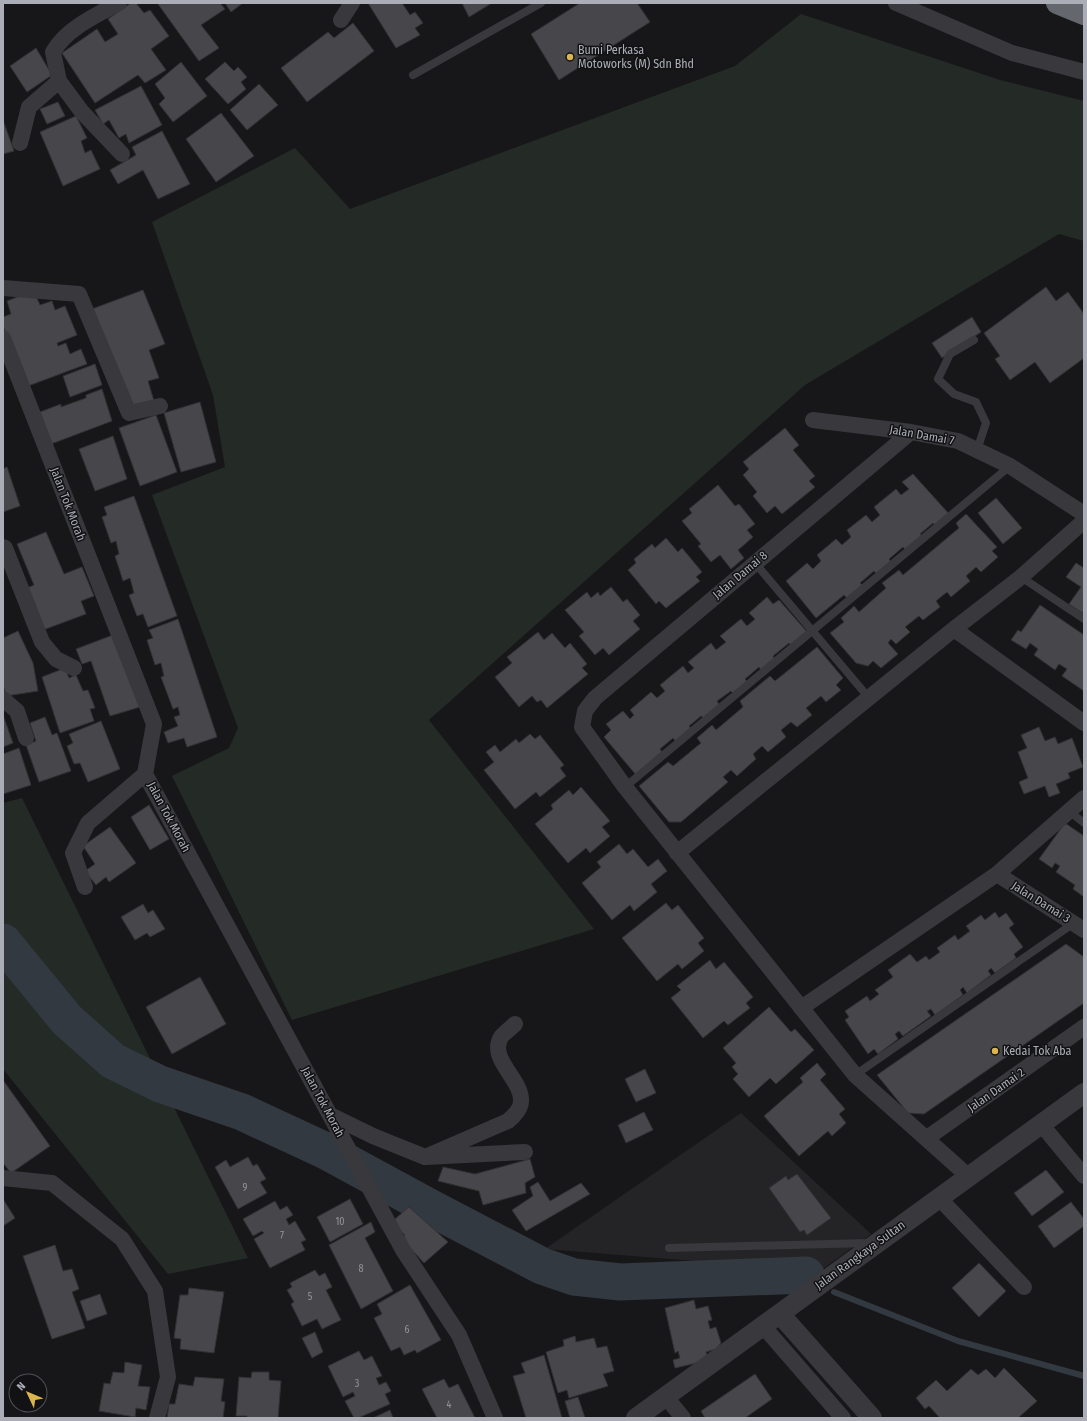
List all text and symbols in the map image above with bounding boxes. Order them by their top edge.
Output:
place label: Bumi Perkasa Motoworks (M) Sdn Bhd [578,43,694,71]
marker: Bumi Perkasa Motoworks (M) Sdn Bhd [565,52,575,62]
street label: Jalan Damai 7 [888,422,956,448]
street label: Jalan Tok Morah [48,465,88,543]
street label: Jalan Damai 8 [710,548,770,602]
street label: Jalan Tok Morah [145,779,193,855]
street label: Jalan Damai 3 [1009,879,1073,925]
place label: Kedai Tok Aba [1003,1044,1071,1058]
marker: Kedai Tok Aba [990,1046,1000,1056]
street label: Jalan Tok Morah [299,1064,347,1140]
street label: Jalan Damai 2 [965,1065,1027,1115]
house number: 9 [243,1182,248,1194]
house number: 10 [335,1216,345,1228]
street label: Jalan Rangkaya Sultan [812,1218,908,1292]
house number: 7 [280,1230,284,1242]
house number: 8 [359,1263,364,1275]
house number: 5 [308,1291,313,1303]
house number: 6 [405,1324,410,1336]
north arrow [8,1373,48,1413]
house number: 3 [355,1378,360,1390]
text: N [14,1380,28,1393]
house number: 4 [447,1399,452,1411]

